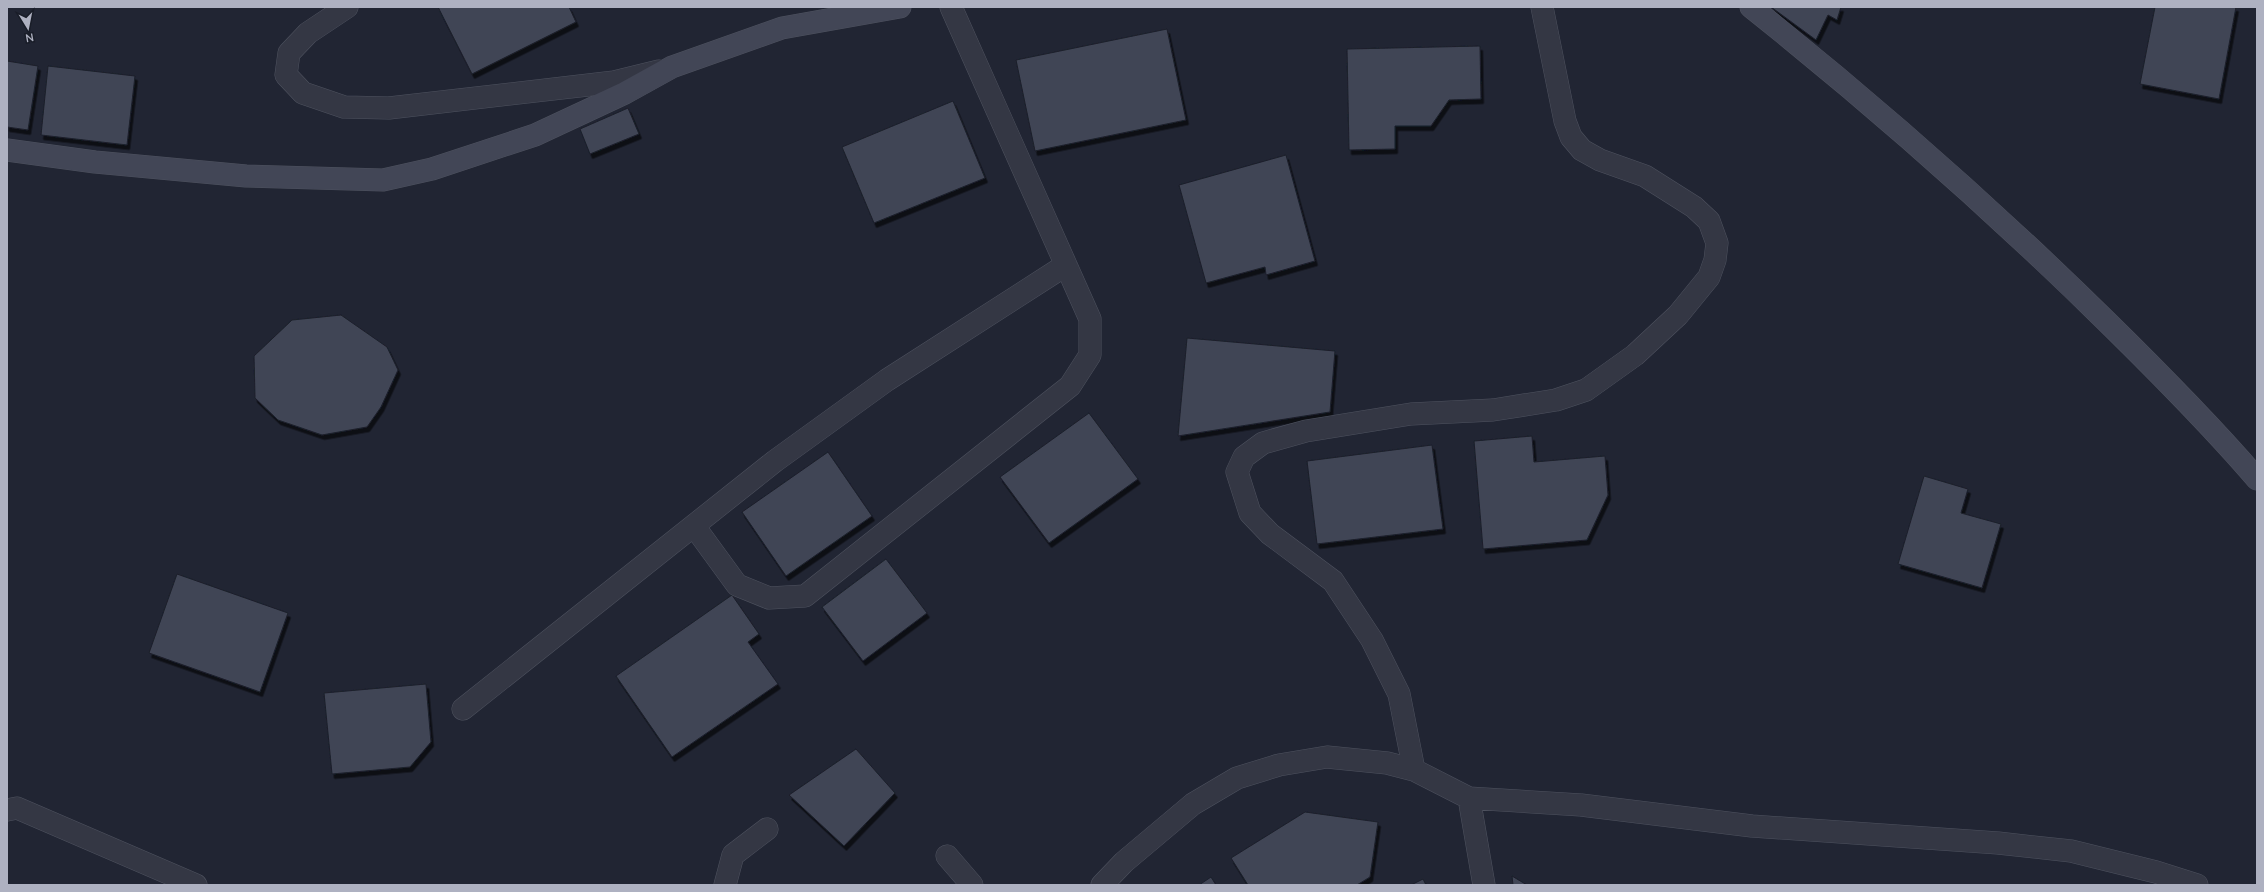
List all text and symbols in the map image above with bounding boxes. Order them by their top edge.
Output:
north arrow [8,8,48,48]
text: N [24,29,35,45]

